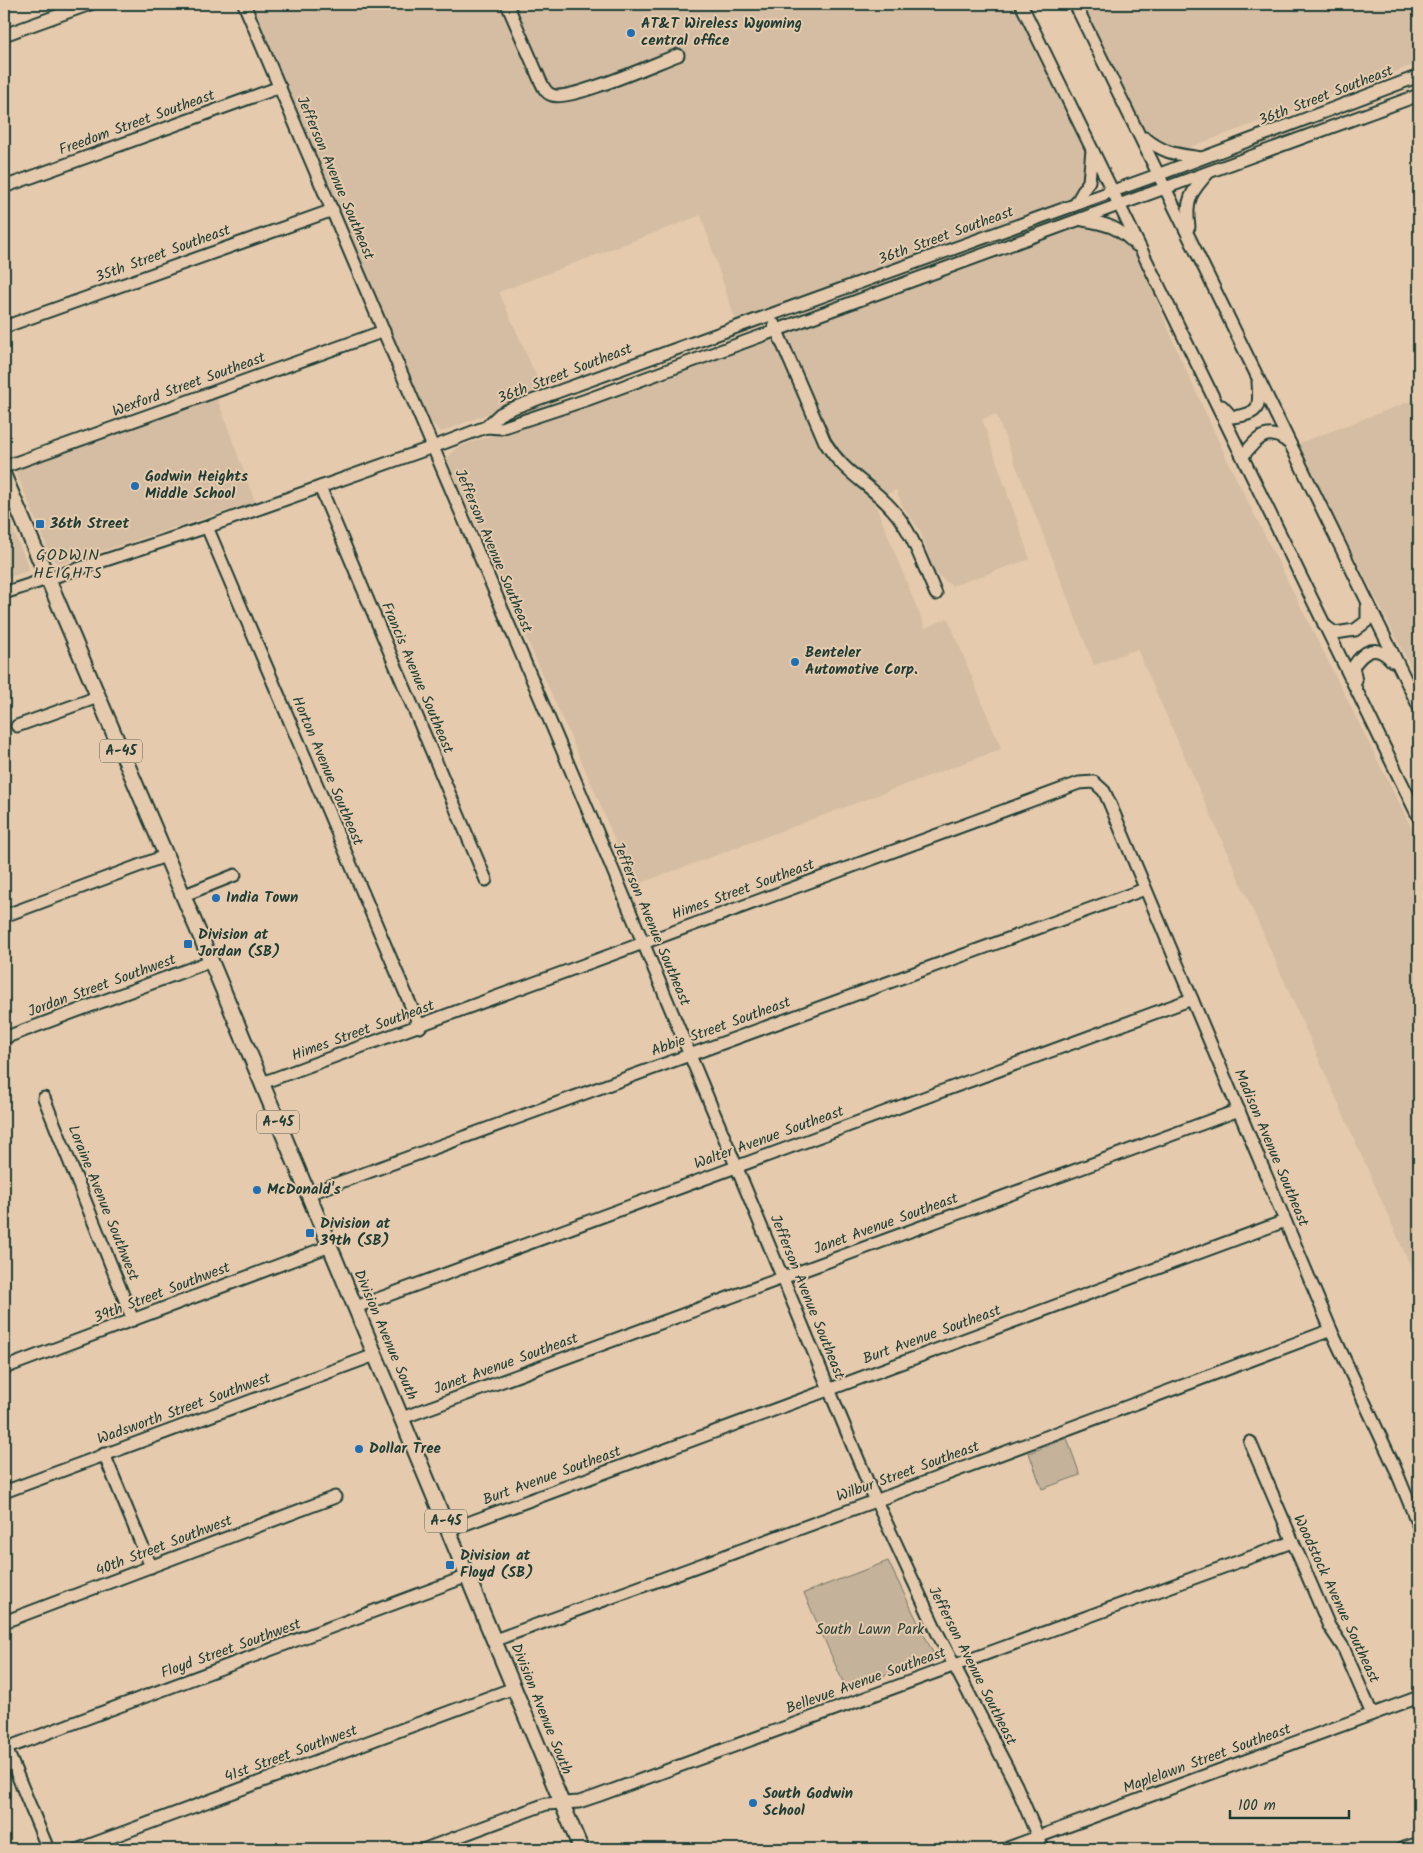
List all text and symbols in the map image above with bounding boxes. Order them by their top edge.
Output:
place label: AT&T Wireless Wyoming central office [641,12,802,53]
marker: AT&T Wireless Wyoming central office [625,27,637,39]
street label: 36th Street Southeast [1255,59,1397,133]
street label: Freedom Street Southeast [56,84,219,162]
street label: Jefferson Avenue Southeast [290,92,380,264]
street label: 36th Street Southeast [875,200,1017,272]
street label: 35th Street Southeast [92,218,234,290]
street label: 36th Street Southeast [494,337,636,411]
street label: Wexford Street Southeast [109,346,269,424]
place label: Godwin Heights Middle School [145,465,248,506]
street label: Jefferson Avenue Southeast [448,465,538,637]
marker: Godwin Heights Middle School [129,480,141,492]
place label: 36th Street [49,512,129,536]
marker: 36th Street [34,518,46,530]
district label: GODWIN HEIGHTS [33,543,103,586]
street label: Francis Avenue Southeast [374,599,460,758]
place label: Benteler Automotive Corp. [805,641,918,682]
marker: Benteler Automotive Corp. [789,656,801,668]
street label: Horton Avenue Southeast [285,692,369,850]
road number: A-45 [100,739,142,762]
street label: Jefferson Avenue Southeast [606,838,696,1010]
street label: Himes Street Southeast [668,853,818,927]
place label: India Town [226,886,298,910]
marker: India Town [210,892,222,904]
place label: Division at Jordan (SB) [198,923,280,964]
marker: Division at Jordan (SB) [182,938,194,950]
street label: Jordan Street Southwest [24,948,180,1024]
street label: Abbie Street Southeast [648,991,794,1063]
street label: Himes Street Southeast [288,994,438,1068]
street label: Madison Avenue Southeast [1227,1065,1315,1231]
street label: Walter Avenue Southeast [691,1100,847,1176]
road number: A-45 [257,1110,299,1134]
street label: Loraine Avenue Southwest [61,1121,145,1285]
place label: McDonald's [267,1178,341,1202]
marker: McDonald's [251,1184,263,1196]
street label: Janet Avenue Southeast [810,1187,962,1261]
street label: Jefferson Avenue Southeast [763,1211,851,1383]
place label: Division at 39th (SB) [319,1212,391,1253]
marker: Division at 39th (SB) [304,1227,316,1239]
street label: 39th Street Southwest [90,1256,234,1330]
street label: Division Avenue South [347,1266,423,1404]
street label: Burt Avenue Southeast [860,1299,1005,1371]
street label: Janet Avenue Southeast [430,1327,582,1401]
street label: Wadsworth Street Southwest [94,1366,274,1452]
street label: Wilbur Street Southeast [833,1435,983,1509]
place label: Dollar Tree [369,1437,442,1461]
street label: Burt Avenue Southeast [480,1440,625,1512]
marker: Dollar Tree [353,1443,365,1455]
street label: 40th Street Southwest [92,1509,236,1583]
road number: A-45 [425,1510,467,1532]
street label: Woodstock Avenue Southeast [1286,1511,1386,1687]
place label: Division at Floyd (SB) [460,1544,533,1585]
marker: Division at Floyd (SB) [444,1559,456,1571]
street label: Jefferson Avenue Southeast [921,1582,1023,1750]
street label: Floyd Street Southwest [157,1612,305,1686]
park label: South Lawn Park [816,1618,925,1642]
street label: Division Avenue South [504,1640,578,1778]
street label: Bellevue Avenue Southeast [783,1641,950,1721]
street label: Maplelawn Street Southeast [1120,1717,1295,1801]
street label: 41st Street Southwest [221,1719,361,1789]
place label: South Godwin School [763,1782,853,1823]
scale bar [1230,1788,1349,1820]
text: 100 m [1238,1794,1276,1818]
marker: South Godwin School [747,1797,759,1809]

